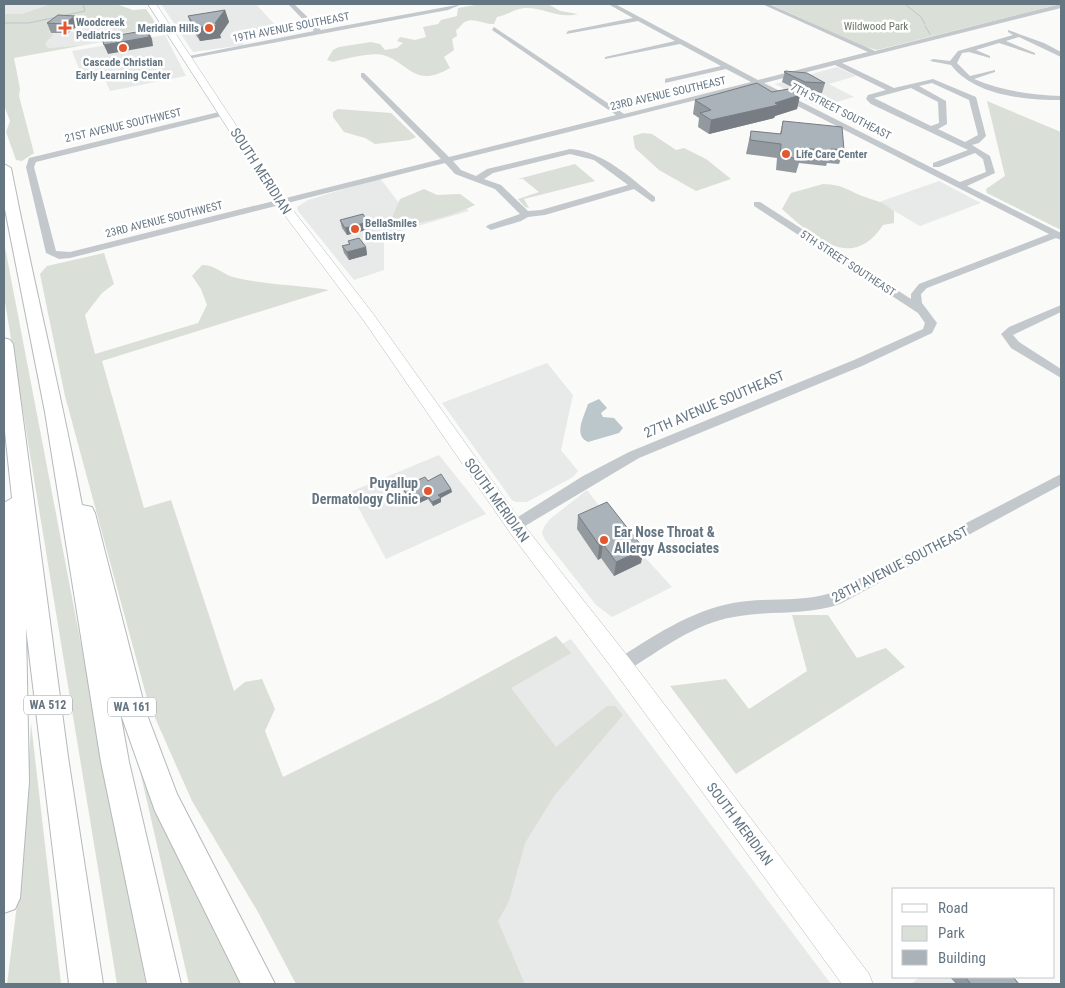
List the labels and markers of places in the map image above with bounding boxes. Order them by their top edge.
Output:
place label: Woodcreek Pediatrics [76,16,126,42]
marker: Woodcreek Pediatrics [58,21,72,35]
place label: Meridian Hills [138,22,199,35]
marker: Meridian Hills [203,22,215,34]
marker: Cascade Christian Early Learning Center [117,42,129,54]
place label: Cascade Christian Early Learning Center [76,56,171,82]
marker: Life Care Center [780,148,792,160]
place label: Life Care Center [796,148,868,161]
place label: BellaSmiles Dentistry [365,217,417,243]
marker: BellaSmiles Dentistry [349,223,361,235]
place label: Puyallup Dermatology Clinic [312,475,419,507]
marker: Puyallup Dermatology Clinic [422,485,434,497]
place label: Ear Nose Throat & Allergy Associates [614,524,719,556]
marker: Ear Nose Throat & Allergy Associates [598,534,610,546]

